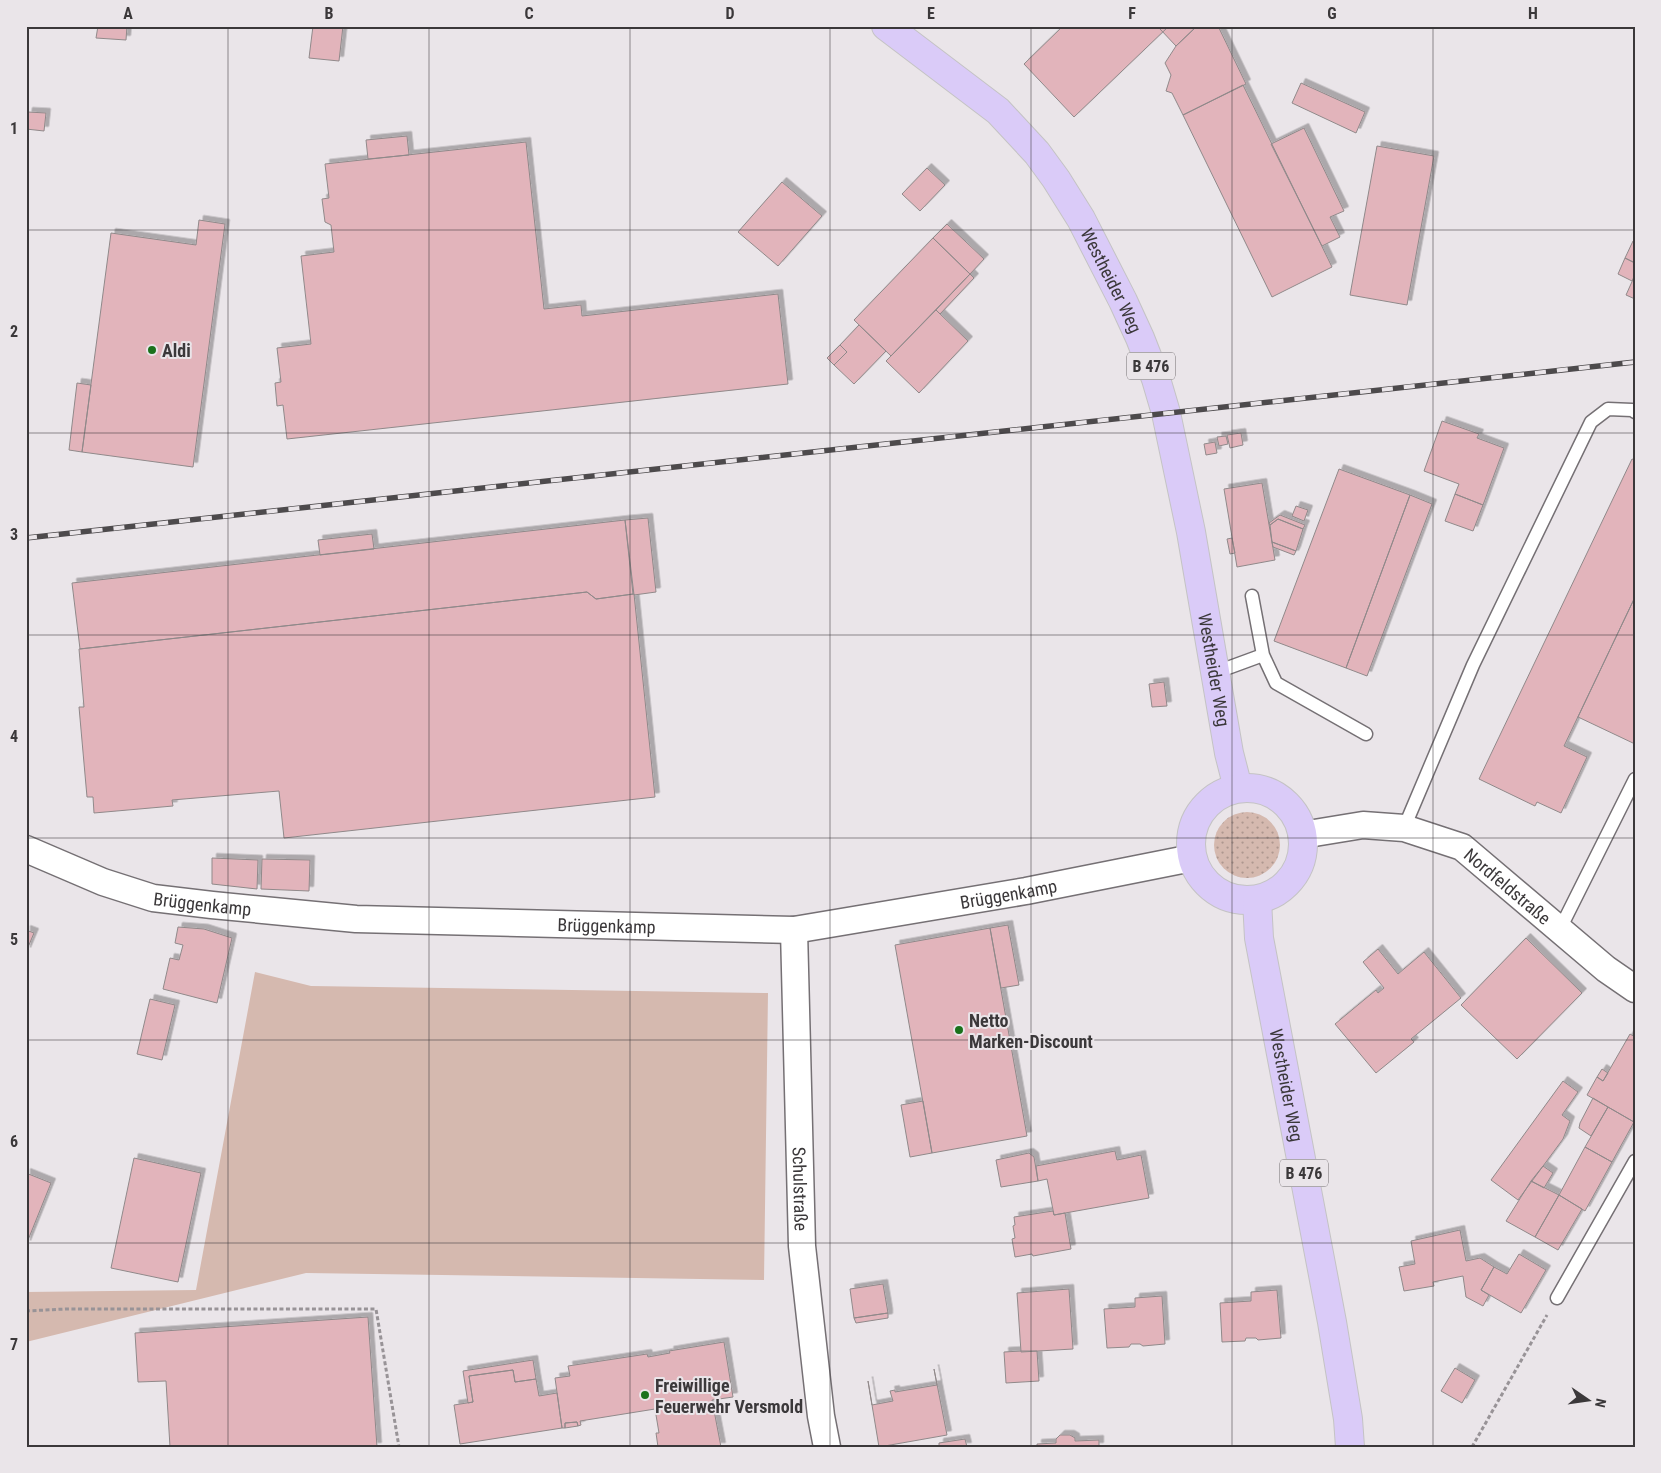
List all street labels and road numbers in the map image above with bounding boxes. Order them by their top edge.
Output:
street label: Westheider Weg [1077,224,1147,336]
road number: B 476 [1127,352,1175,380]
street label: Westheider Weg [1195,612,1235,728]
street label: Nordfeldstraße [1460,843,1555,928]
street label: Brüggenkamp [958,875,1059,912]
street label: Brüggenkamp [152,888,252,919]
street label: Brüggenkamp [557,914,656,937]
street label: Westheider Weg [1266,1027,1308,1144]
street label: Schulstraße [789,1146,812,1231]
road number: B 476 [1280,1160,1328,1186]

